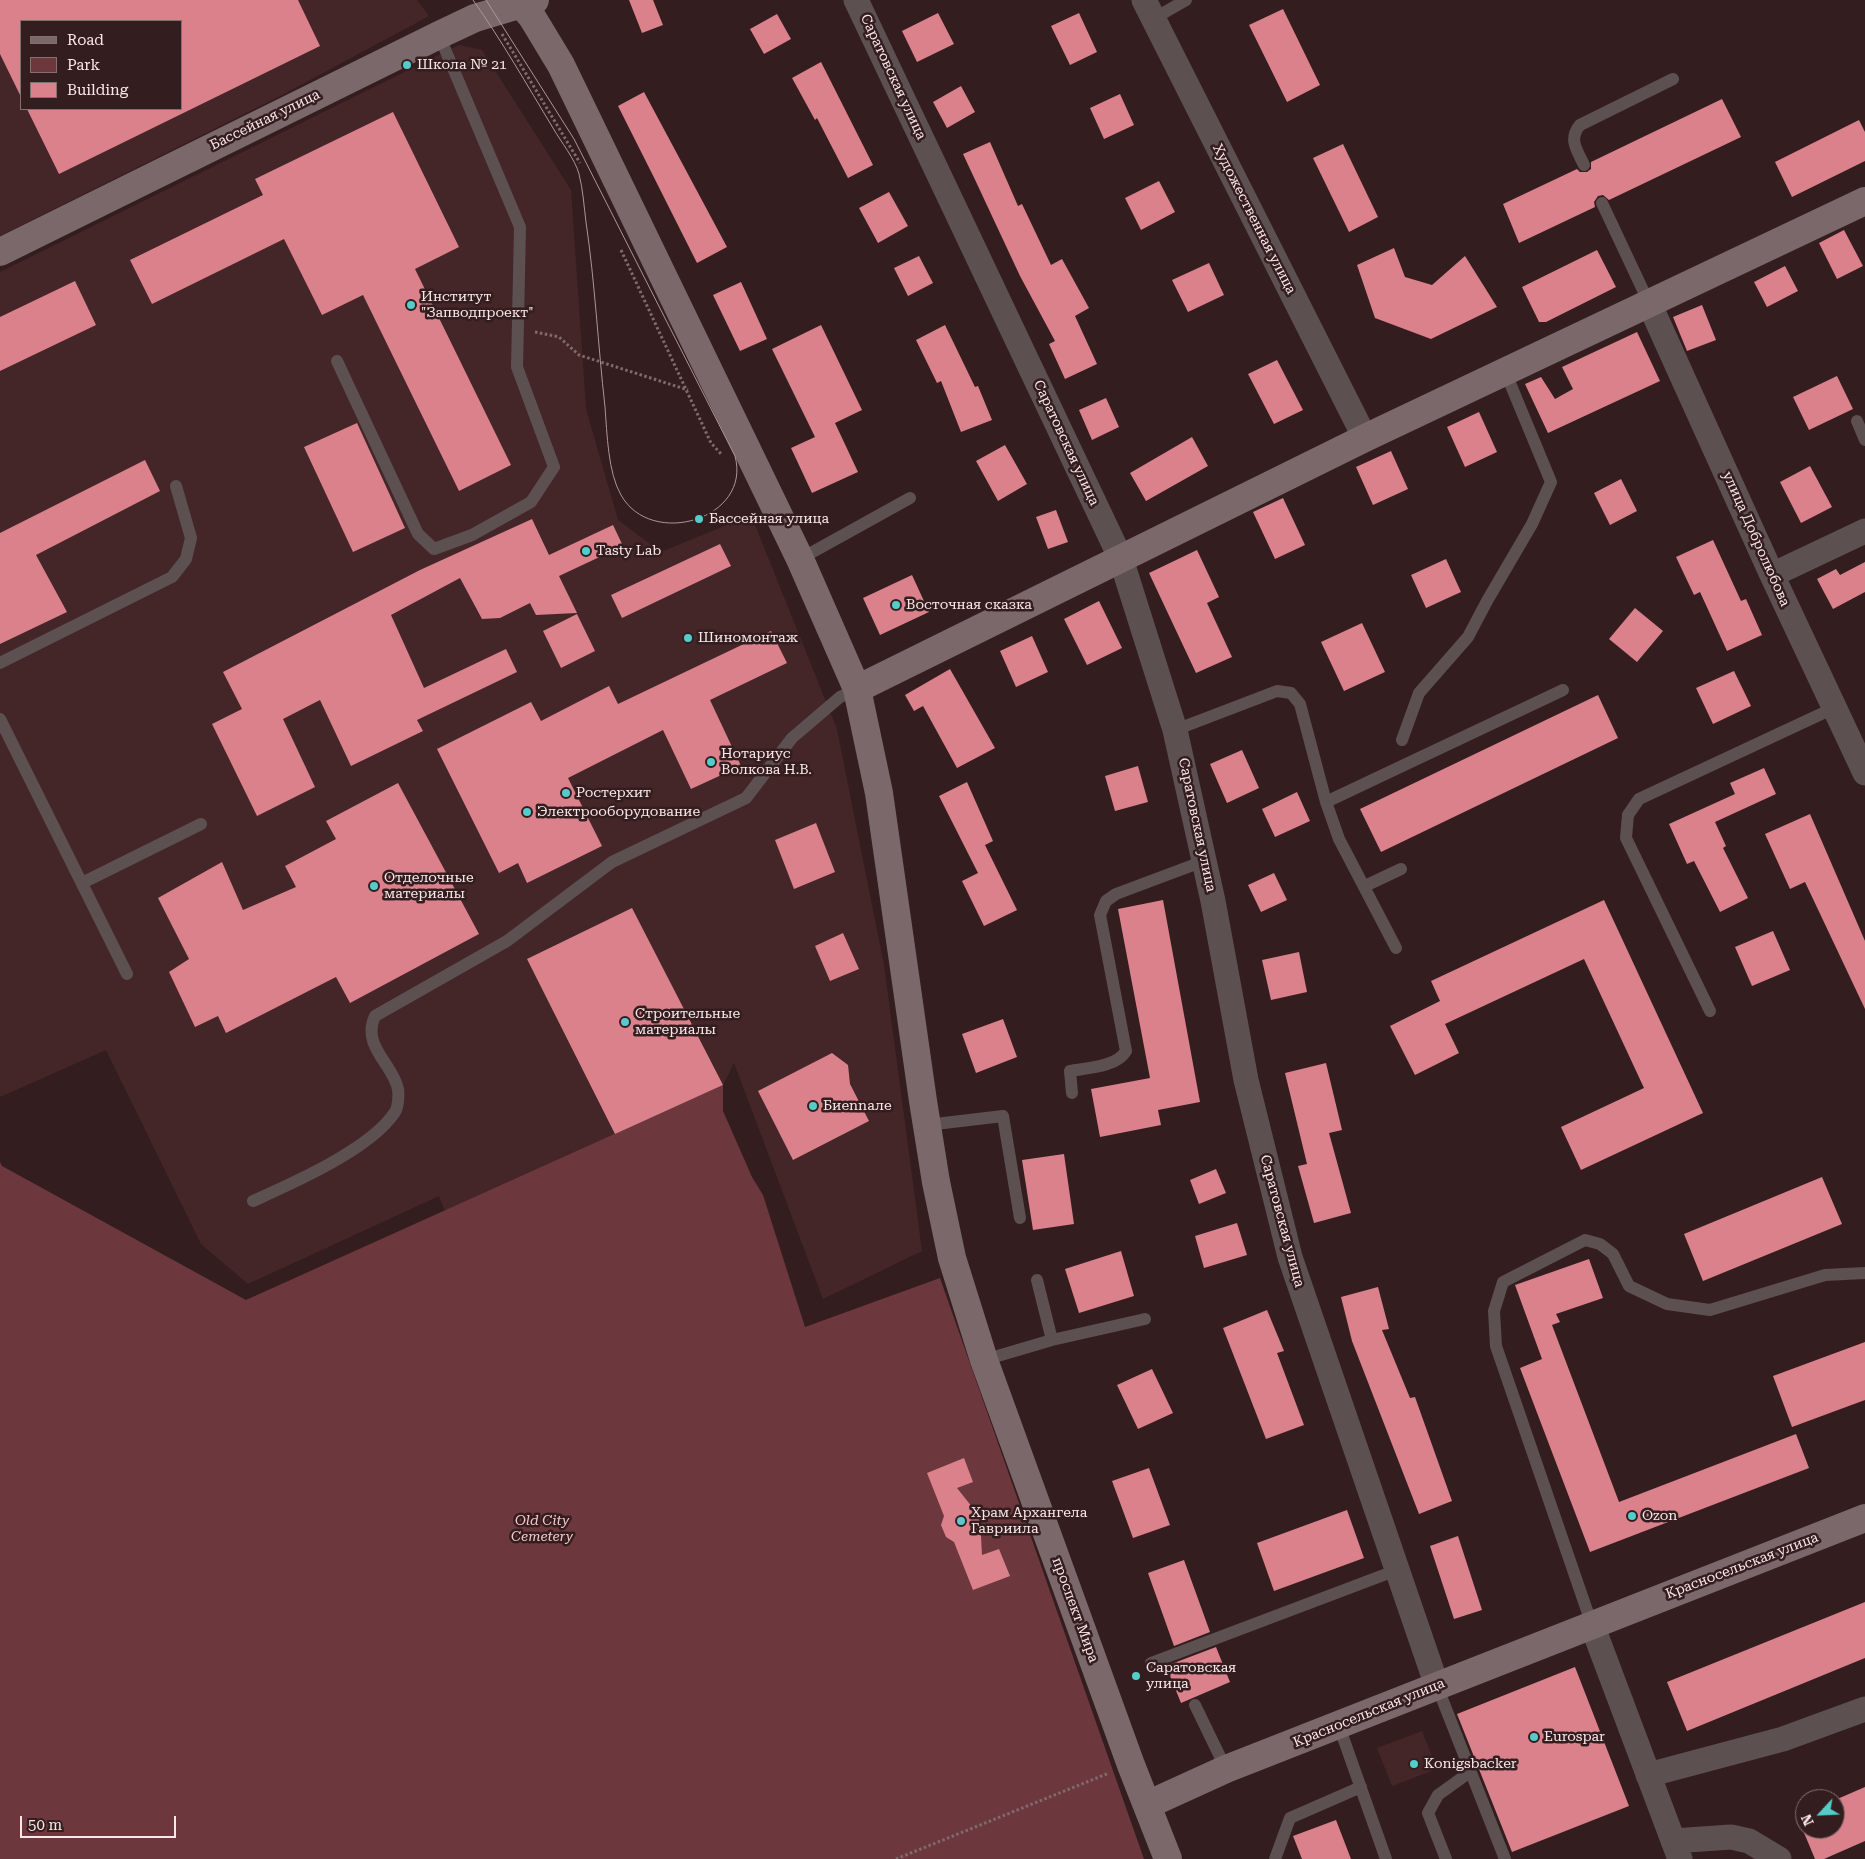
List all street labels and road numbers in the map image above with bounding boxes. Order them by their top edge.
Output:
street label: Саратовская улица [857,12,929,142]
street label: Бассейная улица [207,86,323,154]
street label: Художественная улица [1209,141,1299,297]
street label: Саратовская улица [1030,378,1102,508]
street label: улица Добролюбова [1719,469,1793,609]
street label: Саратовская улица [1175,756,1219,894]
street label: Саратовская улица [1256,1153,1308,1289]
street label: Красносельская улица [1663,1529,1821,1603]
street label: проспект Мира [1048,1555,1102,1665]
street label: Красносельская улица [1291,1675,1447,1751]

